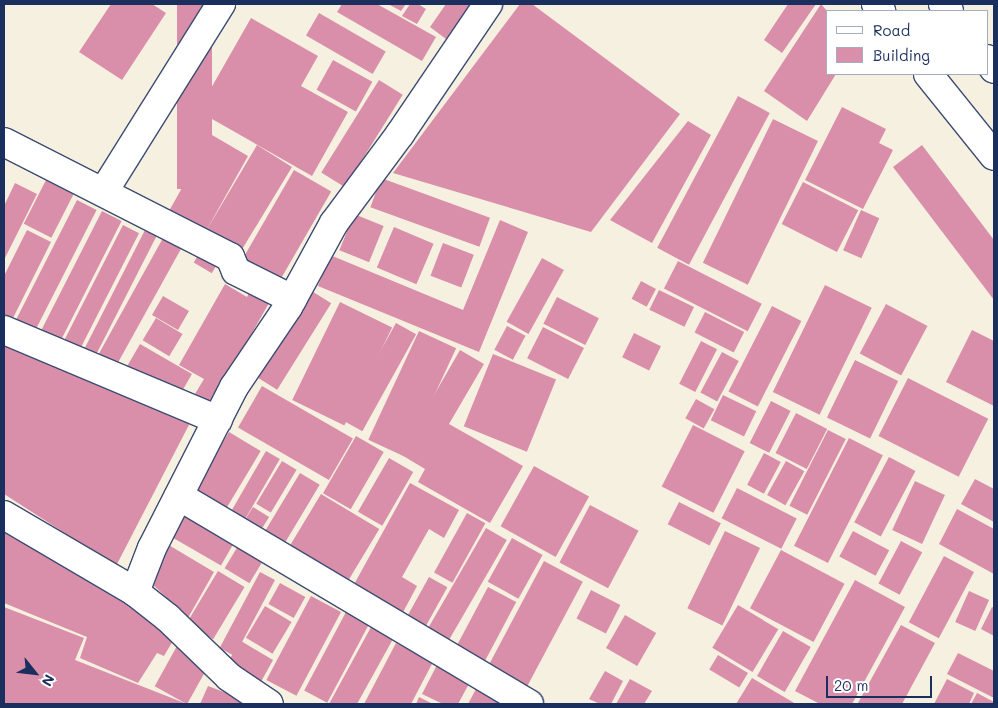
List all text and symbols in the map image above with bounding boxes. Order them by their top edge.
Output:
legend [826,10,988,75]
text: Road [873,20,910,40]
text: Building [873,45,930,65]
north arrow [10,648,60,698]
scale bar [828,666,934,698]
text: N [38,671,59,690]
text: 20 m [834,675,868,695]

